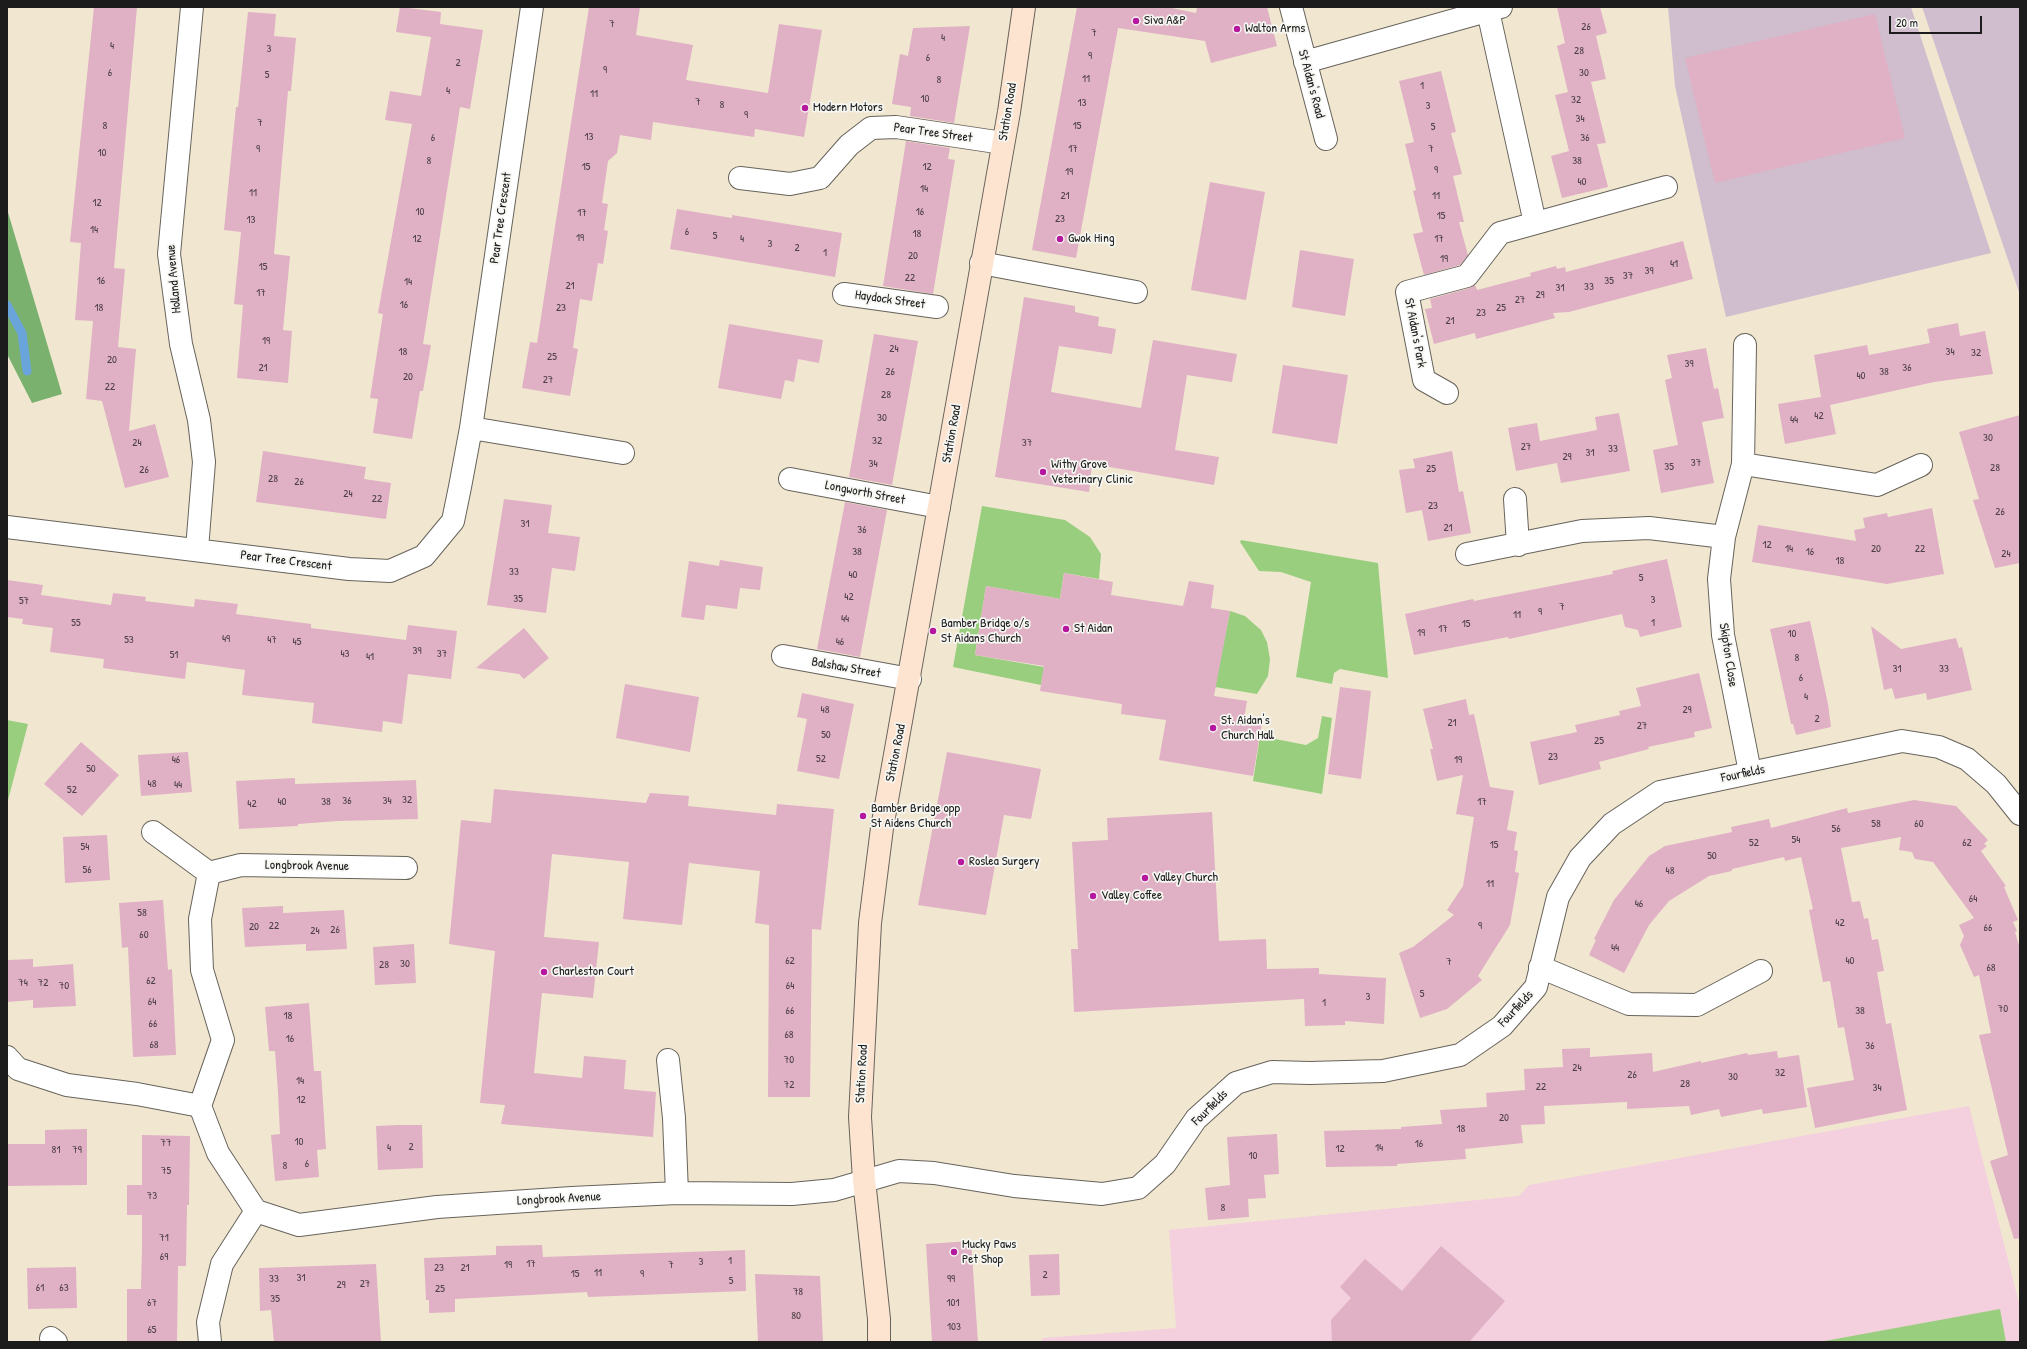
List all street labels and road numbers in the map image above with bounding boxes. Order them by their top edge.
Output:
street label: St Aidan's Road [1294,48,1328,120]
street label: Station Road [996,82,1020,142]
street label: Pear Tree Street [893,120,973,146]
street label: Pear Tree Crescent [487,171,515,265]
street label: Holland Avenue [163,244,185,314]
street label: Haydock Street [854,287,926,313]
street label: St Aidan's Park [1401,297,1429,369]
street label: Station Road [939,404,965,464]
street label: Longworth Street [824,478,906,508]
street label: Pear Tree Crescent [239,548,333,574]
street label: Skipton Close [1715,622,1741,688]
street label: Balshaw Street [810,654,882,682]
street label: Station Road [883,723,909,783]
street label: Fourfields [1720,762,1766,786]
street label: Longbrook Avenue [265,857,349,875]
street label: Fourfields [1495,988,1537,1030]
street label: Station Road [853,1044,871,1104]
street label: Fourfields [1189,1087,1231,1129]
street label: Longbrook Avenue [517,1189,601,1209]

